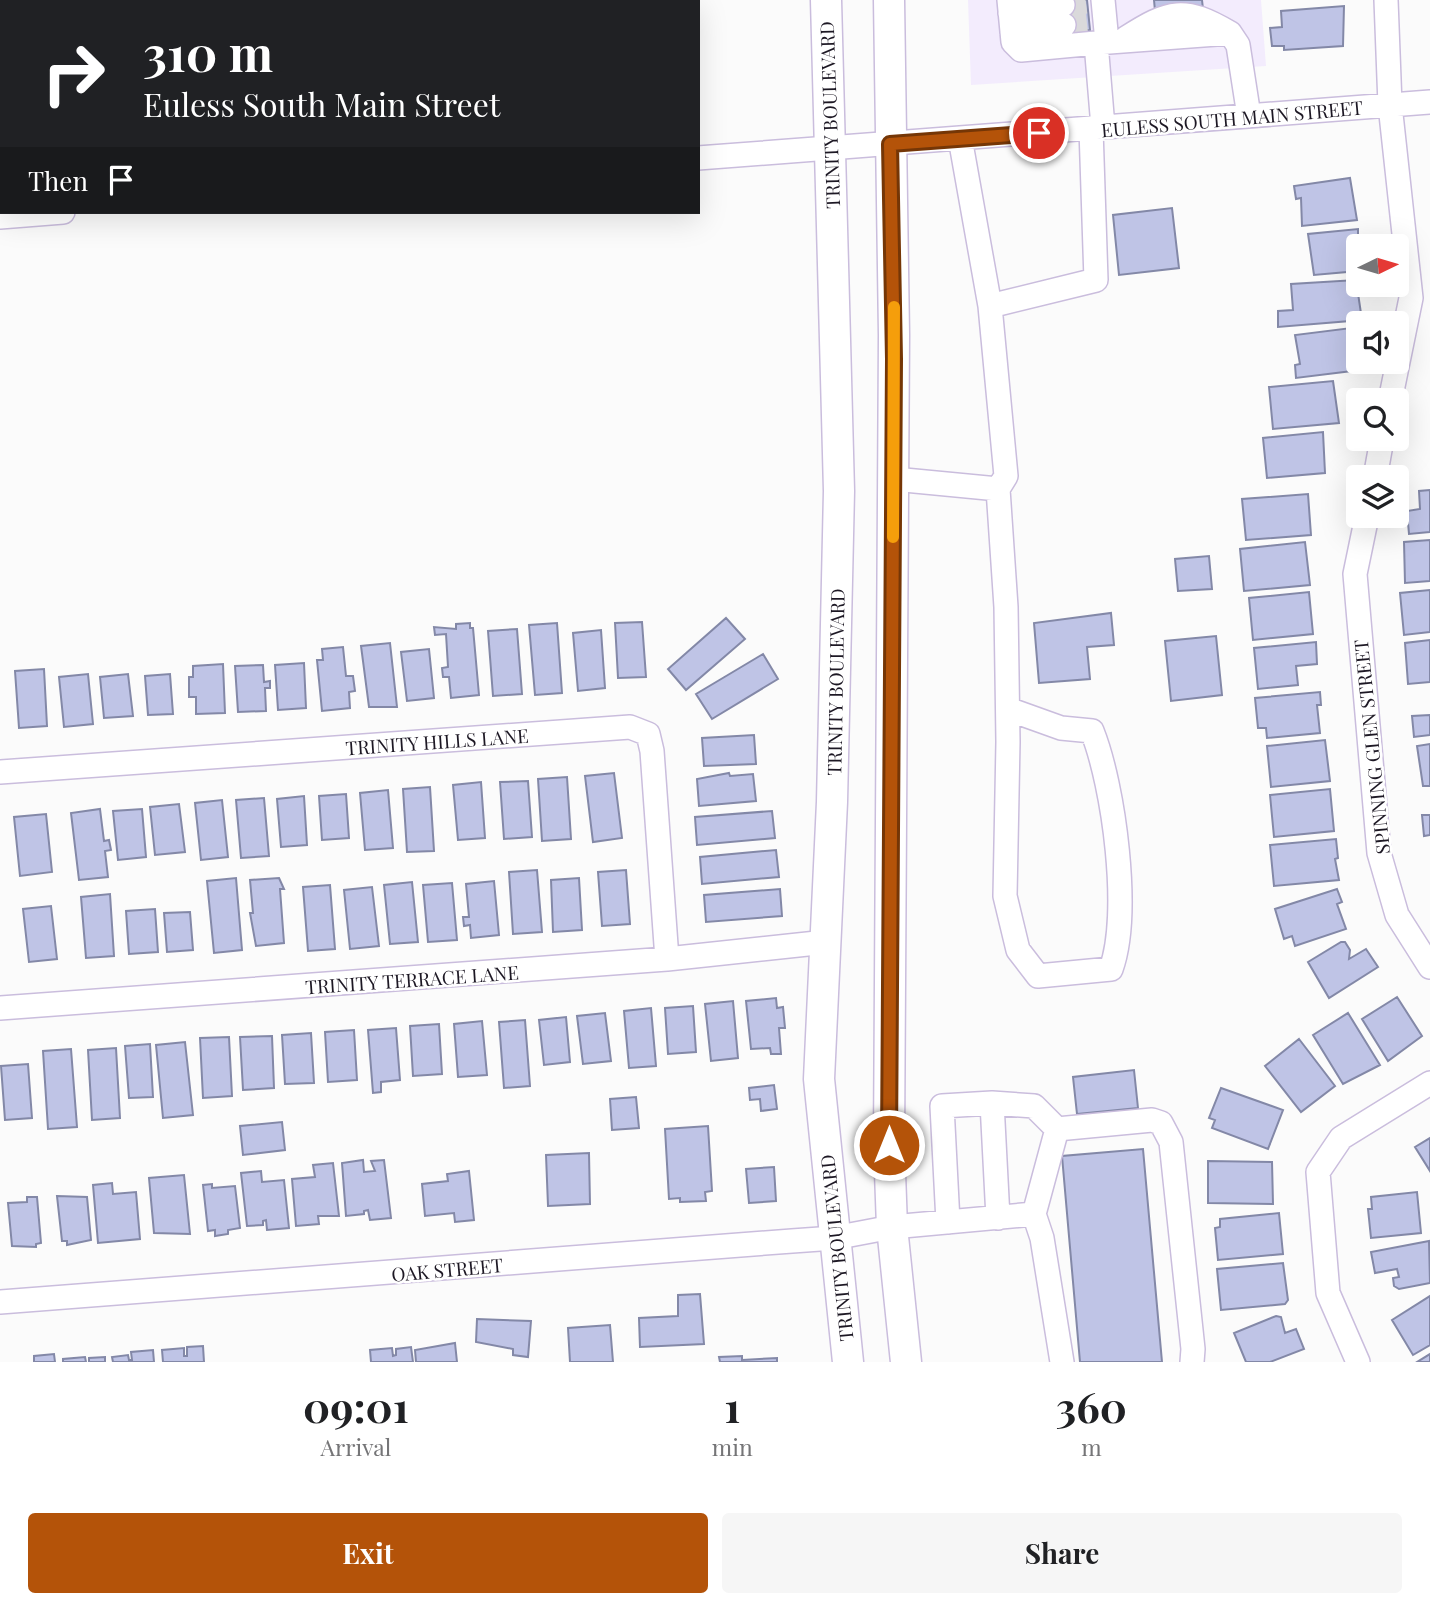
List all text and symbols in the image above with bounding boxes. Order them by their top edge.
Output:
text: 310 m [143,19,273,84]
street label: TRINITY BOULEVARD [813,21,845,209]
icon: right [28,28,119,119]
text: Euless South Main Street [143,82,500,125]
street label: EULESS SOUTH MAIN STREET [1100,94,1364,142]
pin [1009,103,1069,163]
icon: arrive [1020,114,1058,152]
icon: arrive [102,161,140,199]
text: Then [28,163,88,198]
north arrow [1346,234,1409,298]
map controls [1346,234,1409,528]
button: sound [1346,311,1409,374]
button: search [1346,388,1409,451]
button: layers [1346,465,1409,528]
street label: TRINITY BOULEVARD [820,588,850,776]
street label: SPINNING GLEN STREET [1347,638,1395,856]
street label: TRINITY HILLS LANE [345,722,529,760]
street label: TRINITY TERRACE LANE [304,959,520,999]
position arrow [852,1108,926,1182]
street label: TRINITY BOULEVARD [813,1153,859,1343]
street label: OAK STREET [390,1251,504,1287]
text: 09:01 [303,1378,409,1434]
text: 1 [724,1378,740,1434]
text: 360 [1056,1378,1127,1434]
text: Arrival [320,1431,391,1462]
text: min [712,1431,753,1462]
text: m [1081,1431,1102,1462]
button: Exit [28,1513,708,1593]
button: Share [722,1513,1402,1593]

